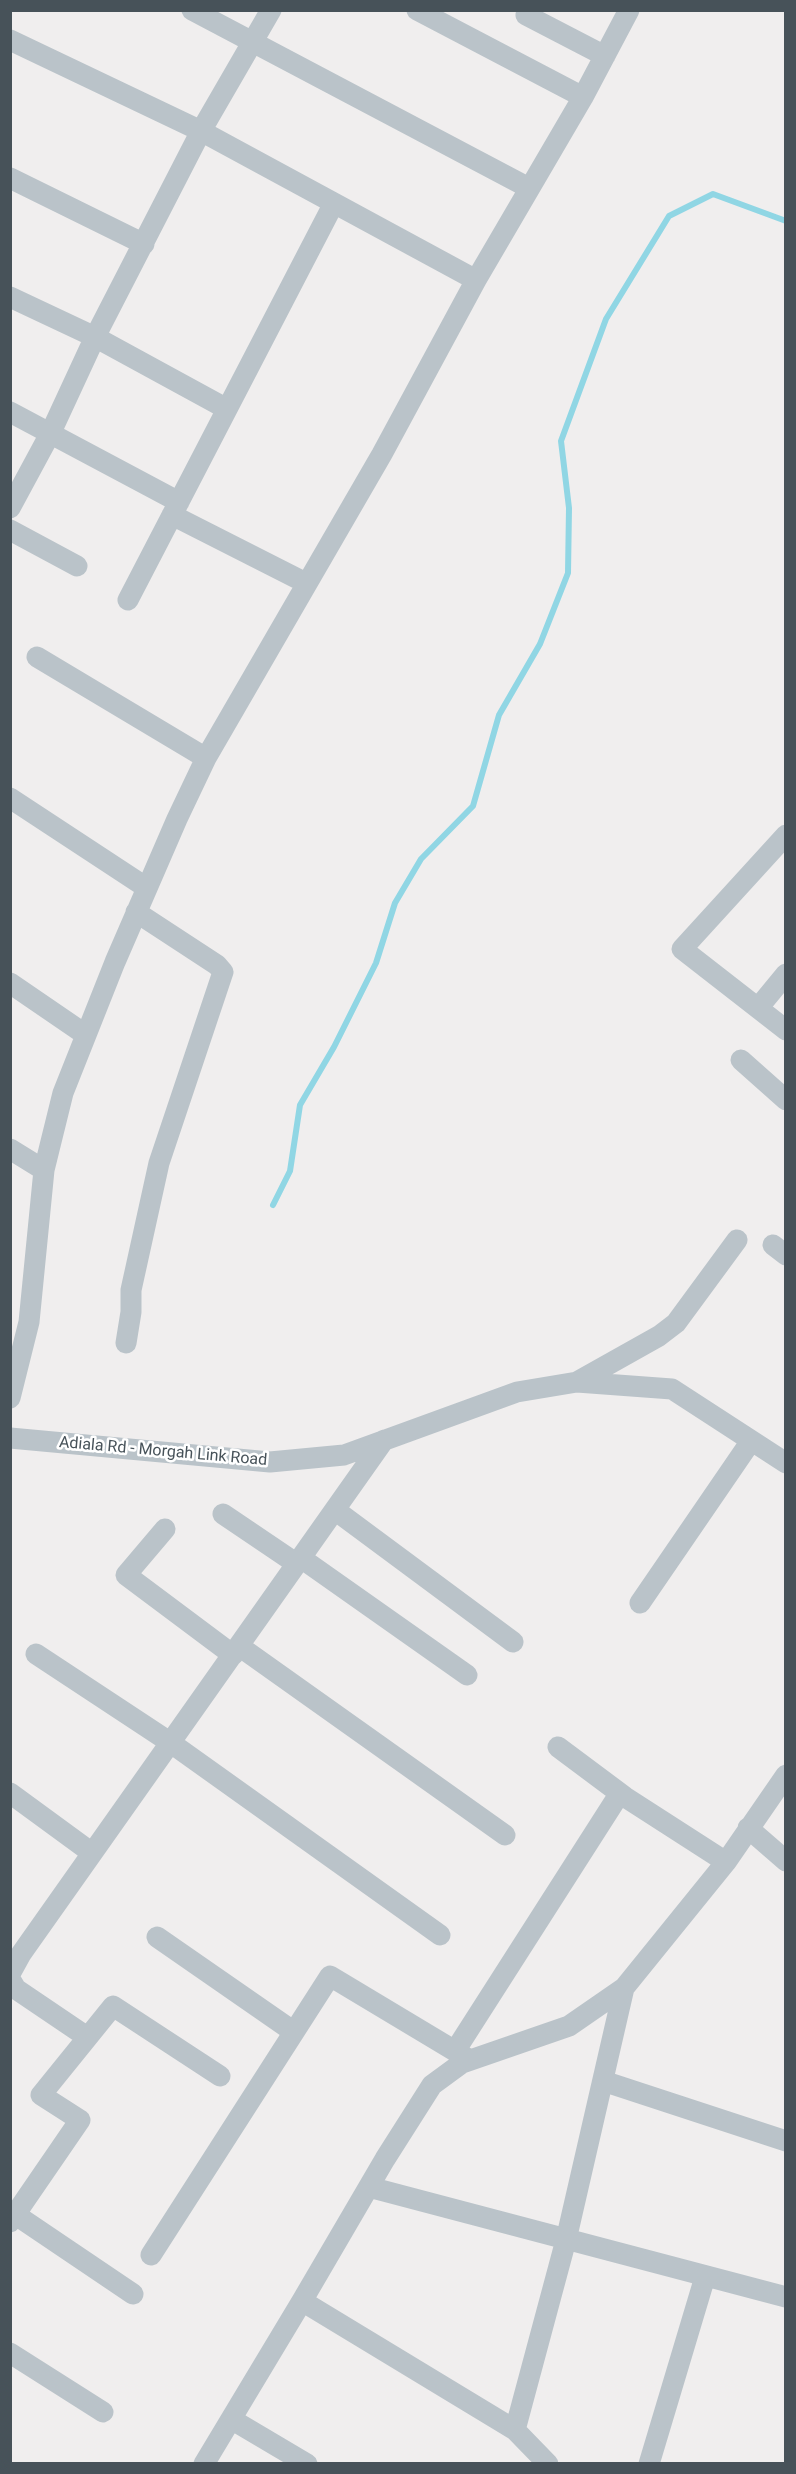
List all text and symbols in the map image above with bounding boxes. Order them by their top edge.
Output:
street label: Adiala Rd - Morgah Link Road [58,1433,268,1471]

